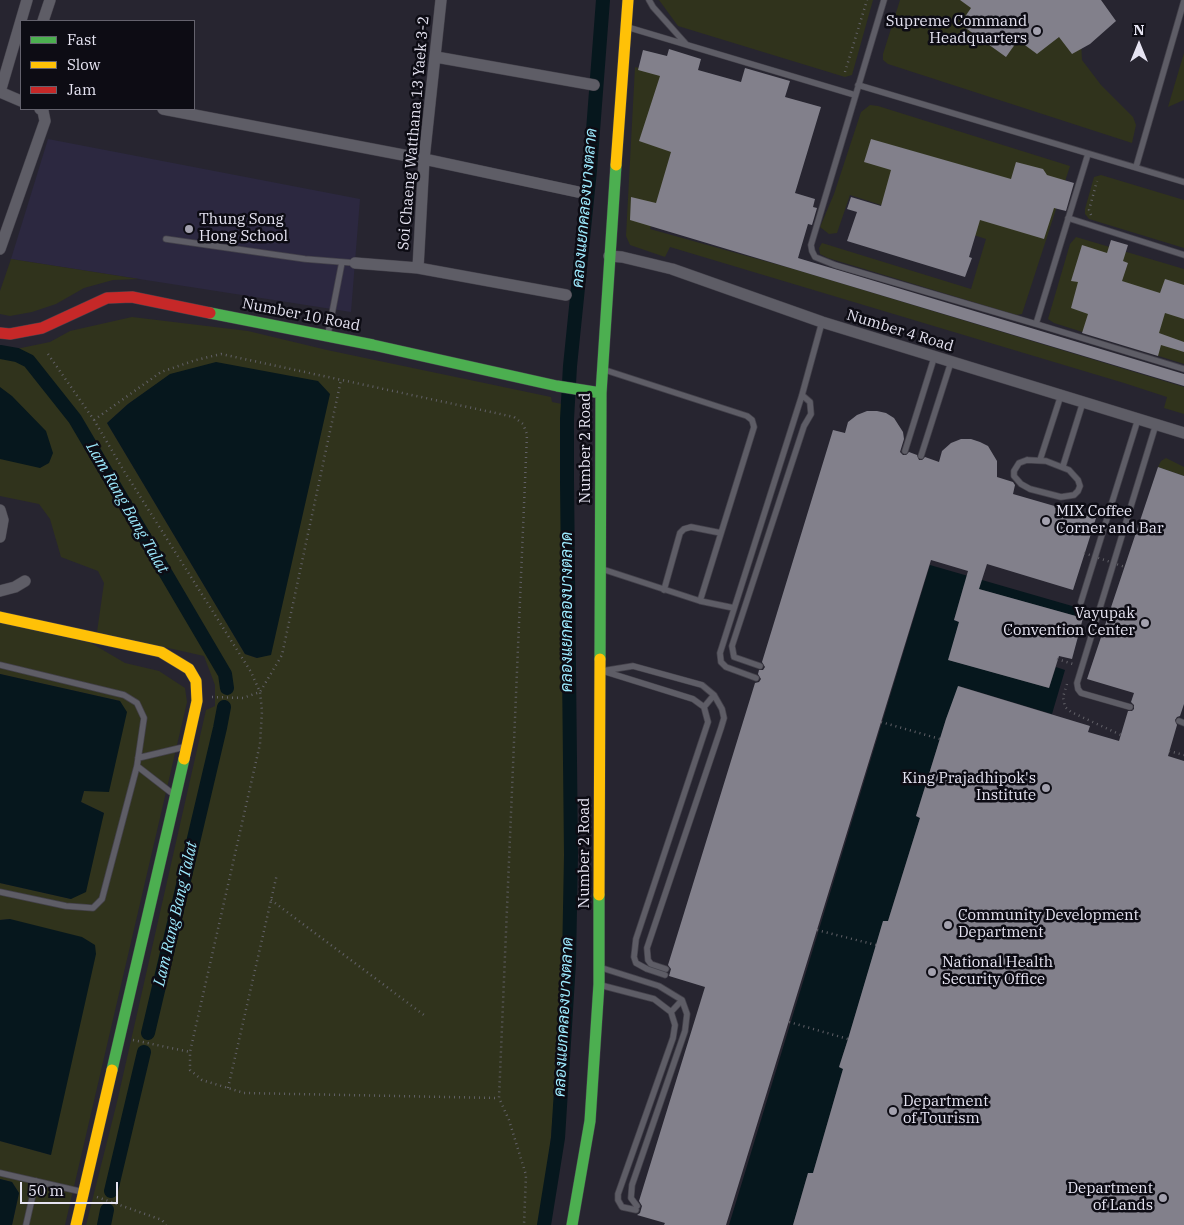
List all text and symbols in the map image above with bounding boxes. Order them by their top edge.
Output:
place label: Supreme Command Headquarters [886,13,1027,48]
street label: Soi Chaeng Watthana 13 Yaek 3-2 [395,15,433,251]
legend [20,20,195,110]
north arrow [1114,20,1164,70]
text: N [1133,21,1145,39]
marker: Supreme Command Headquarters [1031,25,1043,37]
text: Fast [67,30,97,49]
text: Slow [67,55,100,74]
text: Jam [67,80,96,99]
water label: คลองแยกคลองบางตลาด [568,127,602,289]
place label: Thung Song Hong School [199,211,288,246]
marker: Thung Song Hong School [183,223,195,235]
street label: Number 10 Road [240,295,362,335]
street label: Number 4 Road [844,306,956,356]
street label: Number 2 Road [577,393,595,503]
water label: Lam Rang Bang Talat [82,439,172,577]
place label: MIX Coffee Corner and Bar [1056,503,1164,538]
marker: MIX Coffee Corner and Bar [1040,515,1052,527]
water label: คลองแยกคลองบางตลาด [557,532,577,692]
place label: Vayupak Convention Center [1003,605,1135,640]
marker: Vayupak Convention Center [1139,617,1151,629]
place label: King Prajadhipok's Institute [902,770,1036,805]
marker: King Prajadhipok's Institute [1040,782,1052,794]
street label: Number 2 Road [576,798,594,908]
water label: Lam Rang Bang Talat [150,840,202,988]
place label: Community Development Department [958,907,1139,942]
marker: Community Development Department [942,919,954,931]
water label: คลองแยกคลองบางตลาด [550,936,578,1098]
place label: National Health Security Office [942,954,1053,989]
marker: National Health Security Office [926,966,938,978]
place label: Department of Tourism [903,1093,988,1128]
marker: Department of Tourism [887,1105,899,1117]
scale bar [22,1172,120,1204]
place label: Department of Lands [1068,1180,1153,1215]
text: 50 m [28,1181,64,1200]
marker: Department of Lands [1157,1192,1169,1204]

